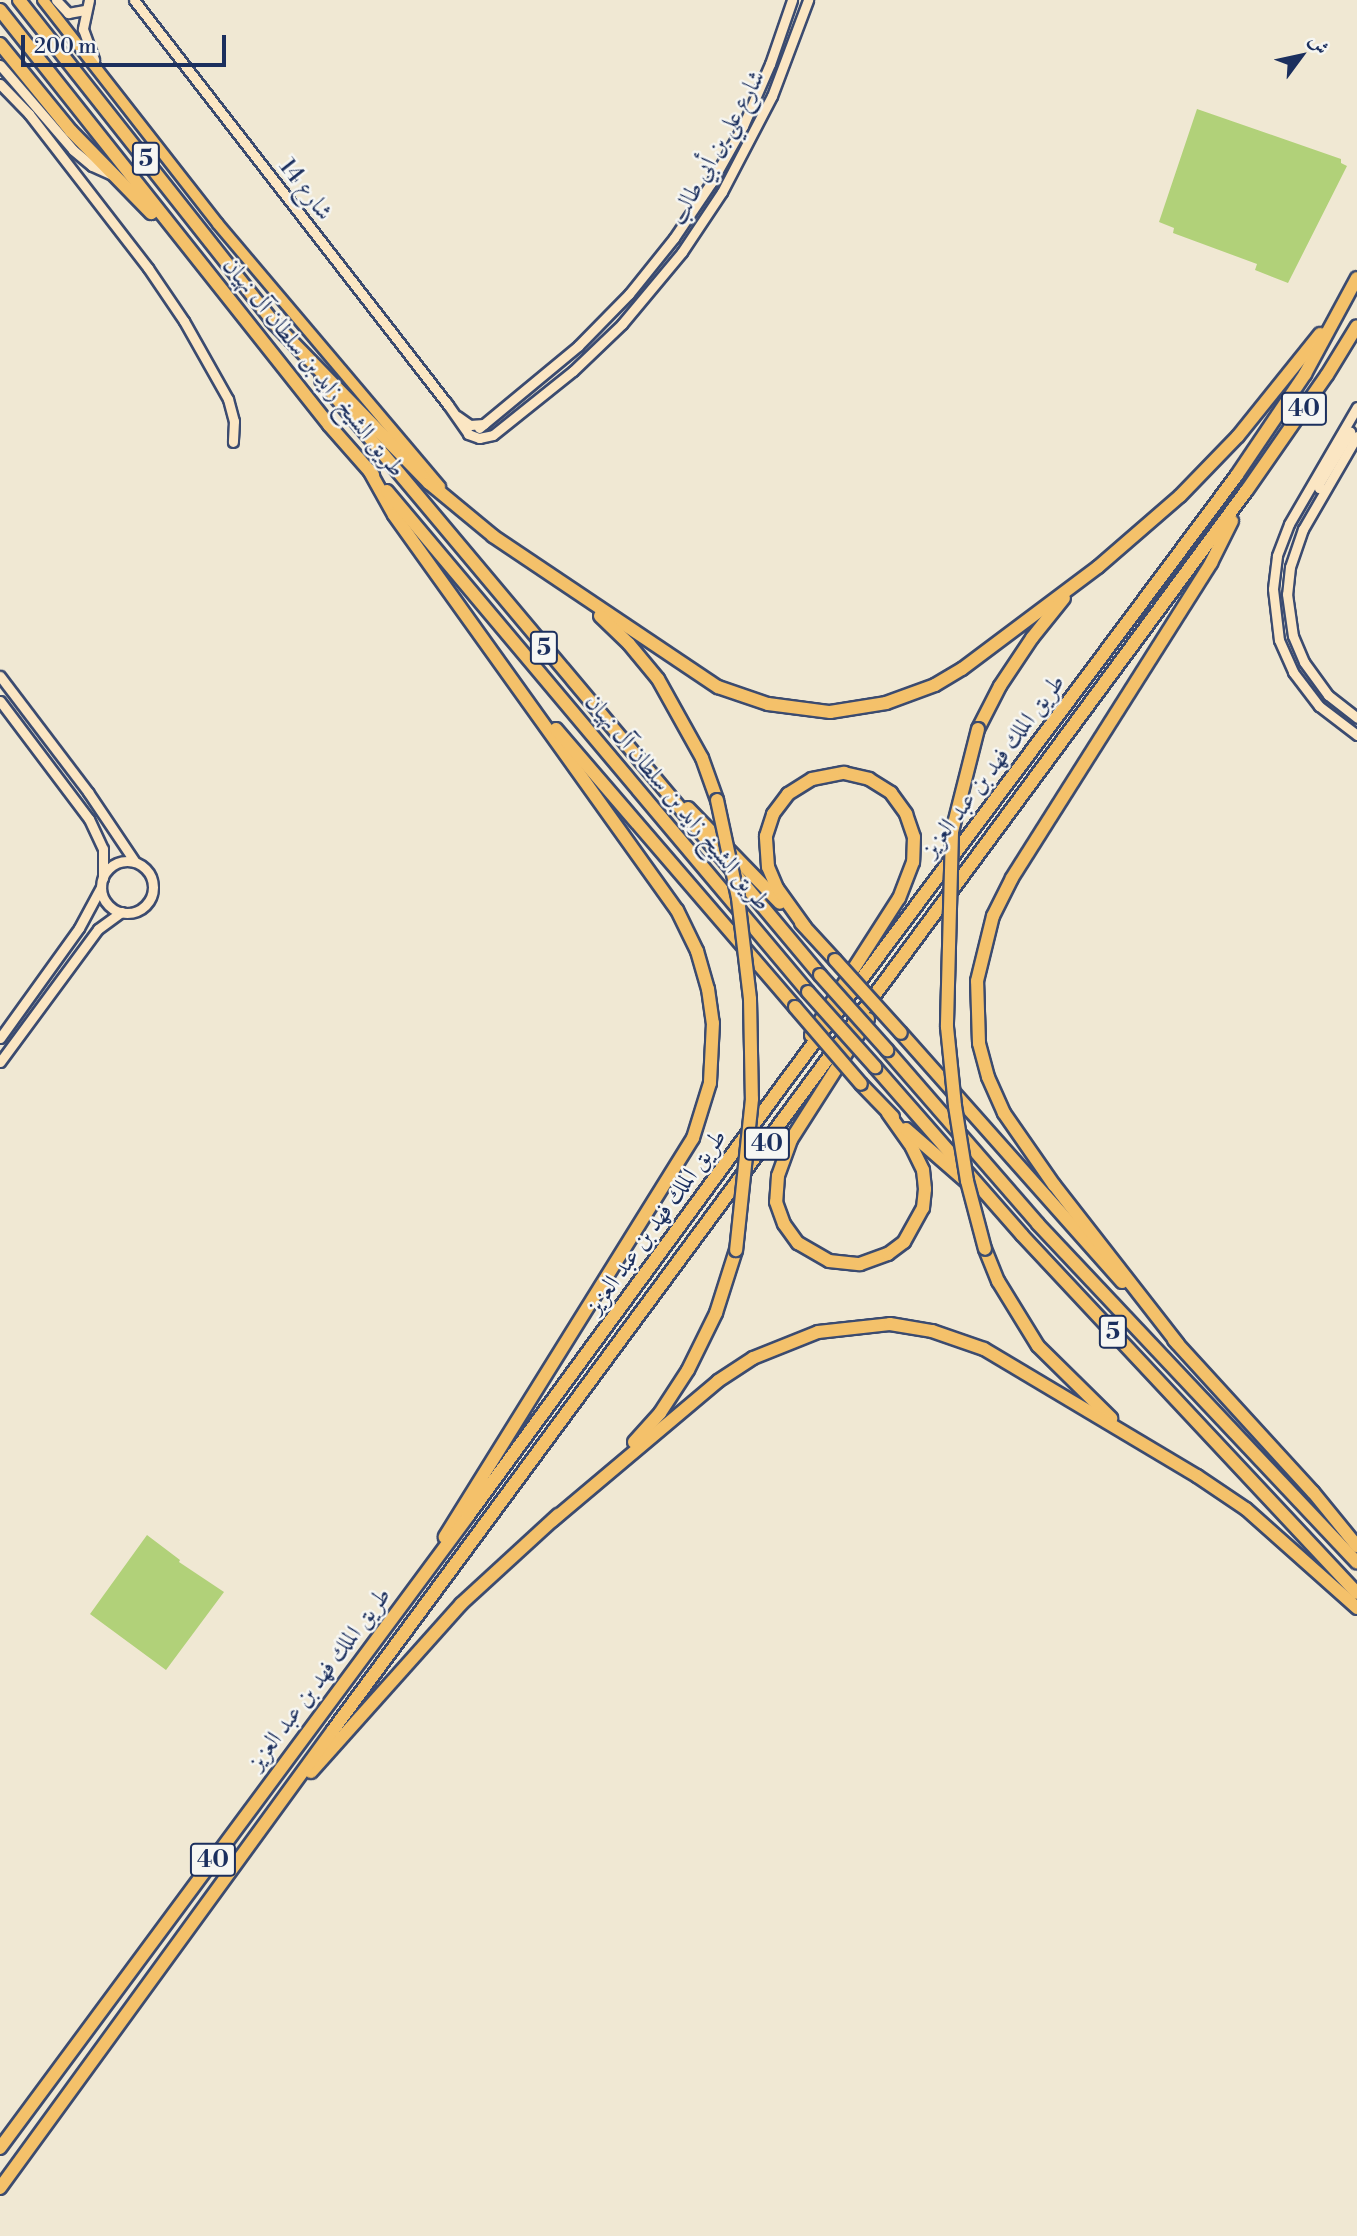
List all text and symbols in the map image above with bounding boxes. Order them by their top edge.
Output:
scale bar [24,21,229,65]
north arrow [1266,21,1336,91]
text: ش [1303,30,1334,59]
text: 200 m [34,34,97,60]
street label: شارع علي بن أبي طالب [664,66,772,230]
road number: 5 [130,140,162,178]
street label: شارع 14 [272,153,338,227]
street label: طريق الشيخ زايد بن سلطان آل نهيان [215,252,411,484]
road number: 40 [1280,390,1328,428]
road number: 5 [528,628,560,668]
street label: طريق الملك فهد بن عبد العزيز [916,669,1072,863]
street label: طريق الشيخ زايد بن سلطان آل نهيان [578,689,776,917]
street label: طريق الملك فهد بن عبد العزيز [580,1124,734,1320]
road number: 40 [742,1124,792,1163]
road number: 5 [1097,1312,1129,1352]
street label: طريق الملك فهد بن عبد العزيز [242,1582,398,1776]
road number: 40 [188,1840,238,1880]

